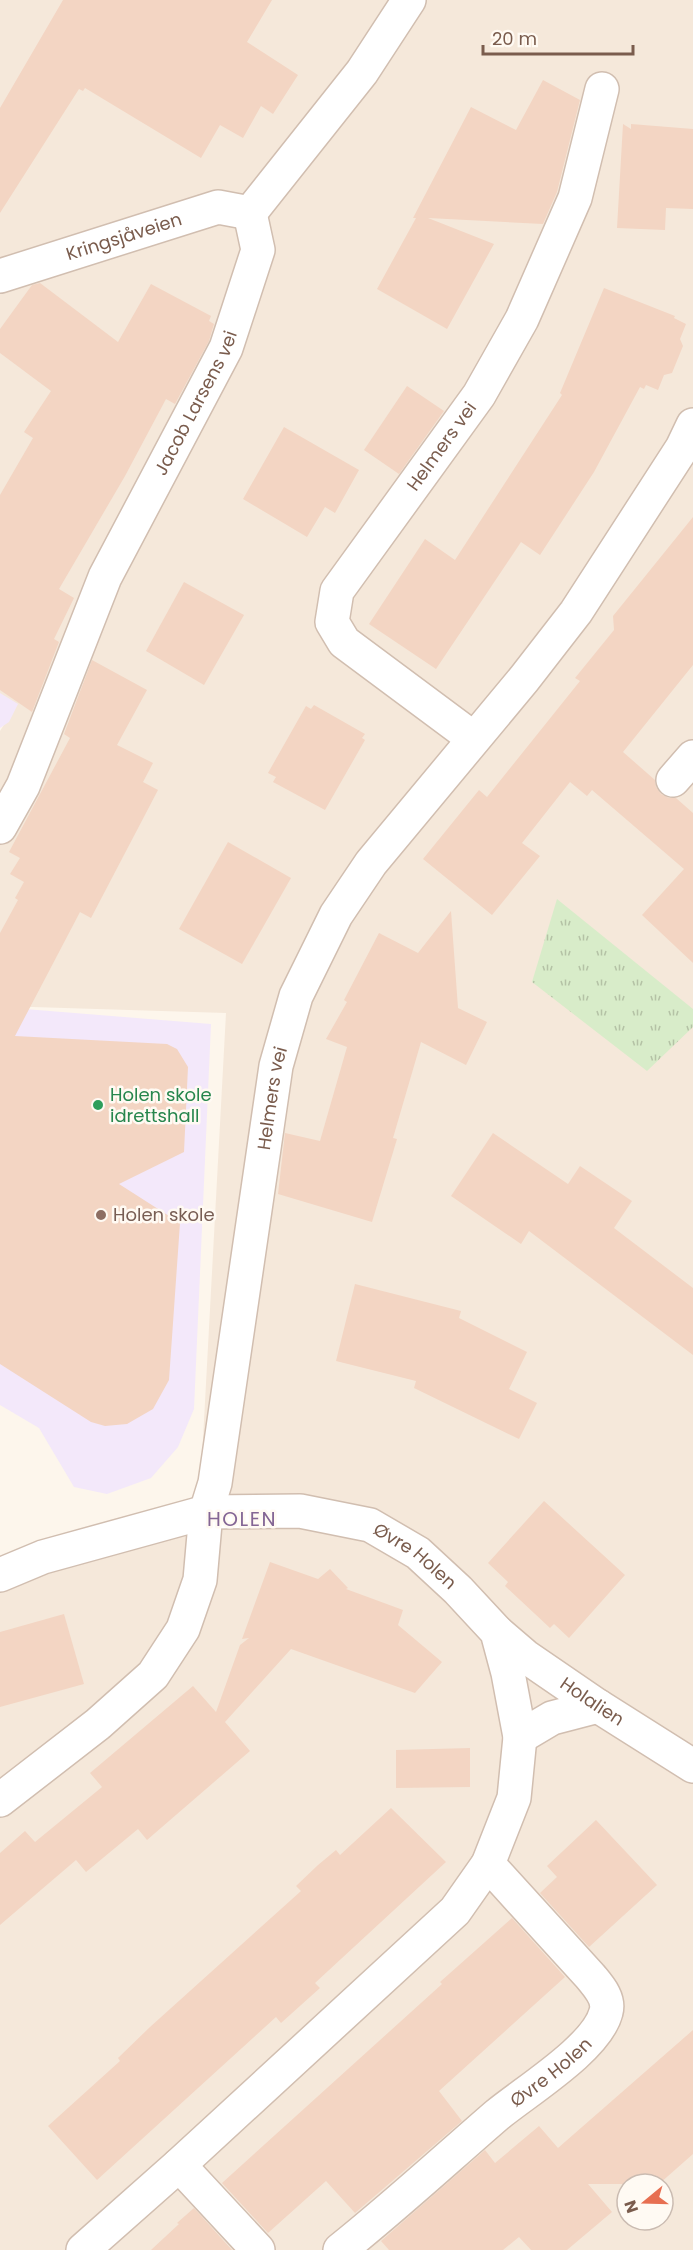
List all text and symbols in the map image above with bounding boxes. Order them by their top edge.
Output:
scale bar [483,18,633,56]
text: 20 m [492,26,537,51]
street label: Kringsjåveien [63,206,185,266]
street label: Jacob Larsens vei [148,327,243,480]
street label: Helmers vei [401,397,482,496]
street label: Helmers vei [251,1043,293,1152]
place label: Holen skole idrettshall [110,1082,212,1128]
marker: Holen skole idrettshall [91,1098,105,1112]
place label: Holen skole [113,1202,215,1227]
marker: Holen skole [94,1208,108,1222]
district label: HOLEN [207,1505,277,1533]
street label: Øvre Holen [369,1517,462,1595]
street label: Holalien [555,1671,629,1731]
street label: Øvre Holen [505,2032,597,2113]
north arrow [615,2172,675,2232]
text: N [618,2197,644,2216]

